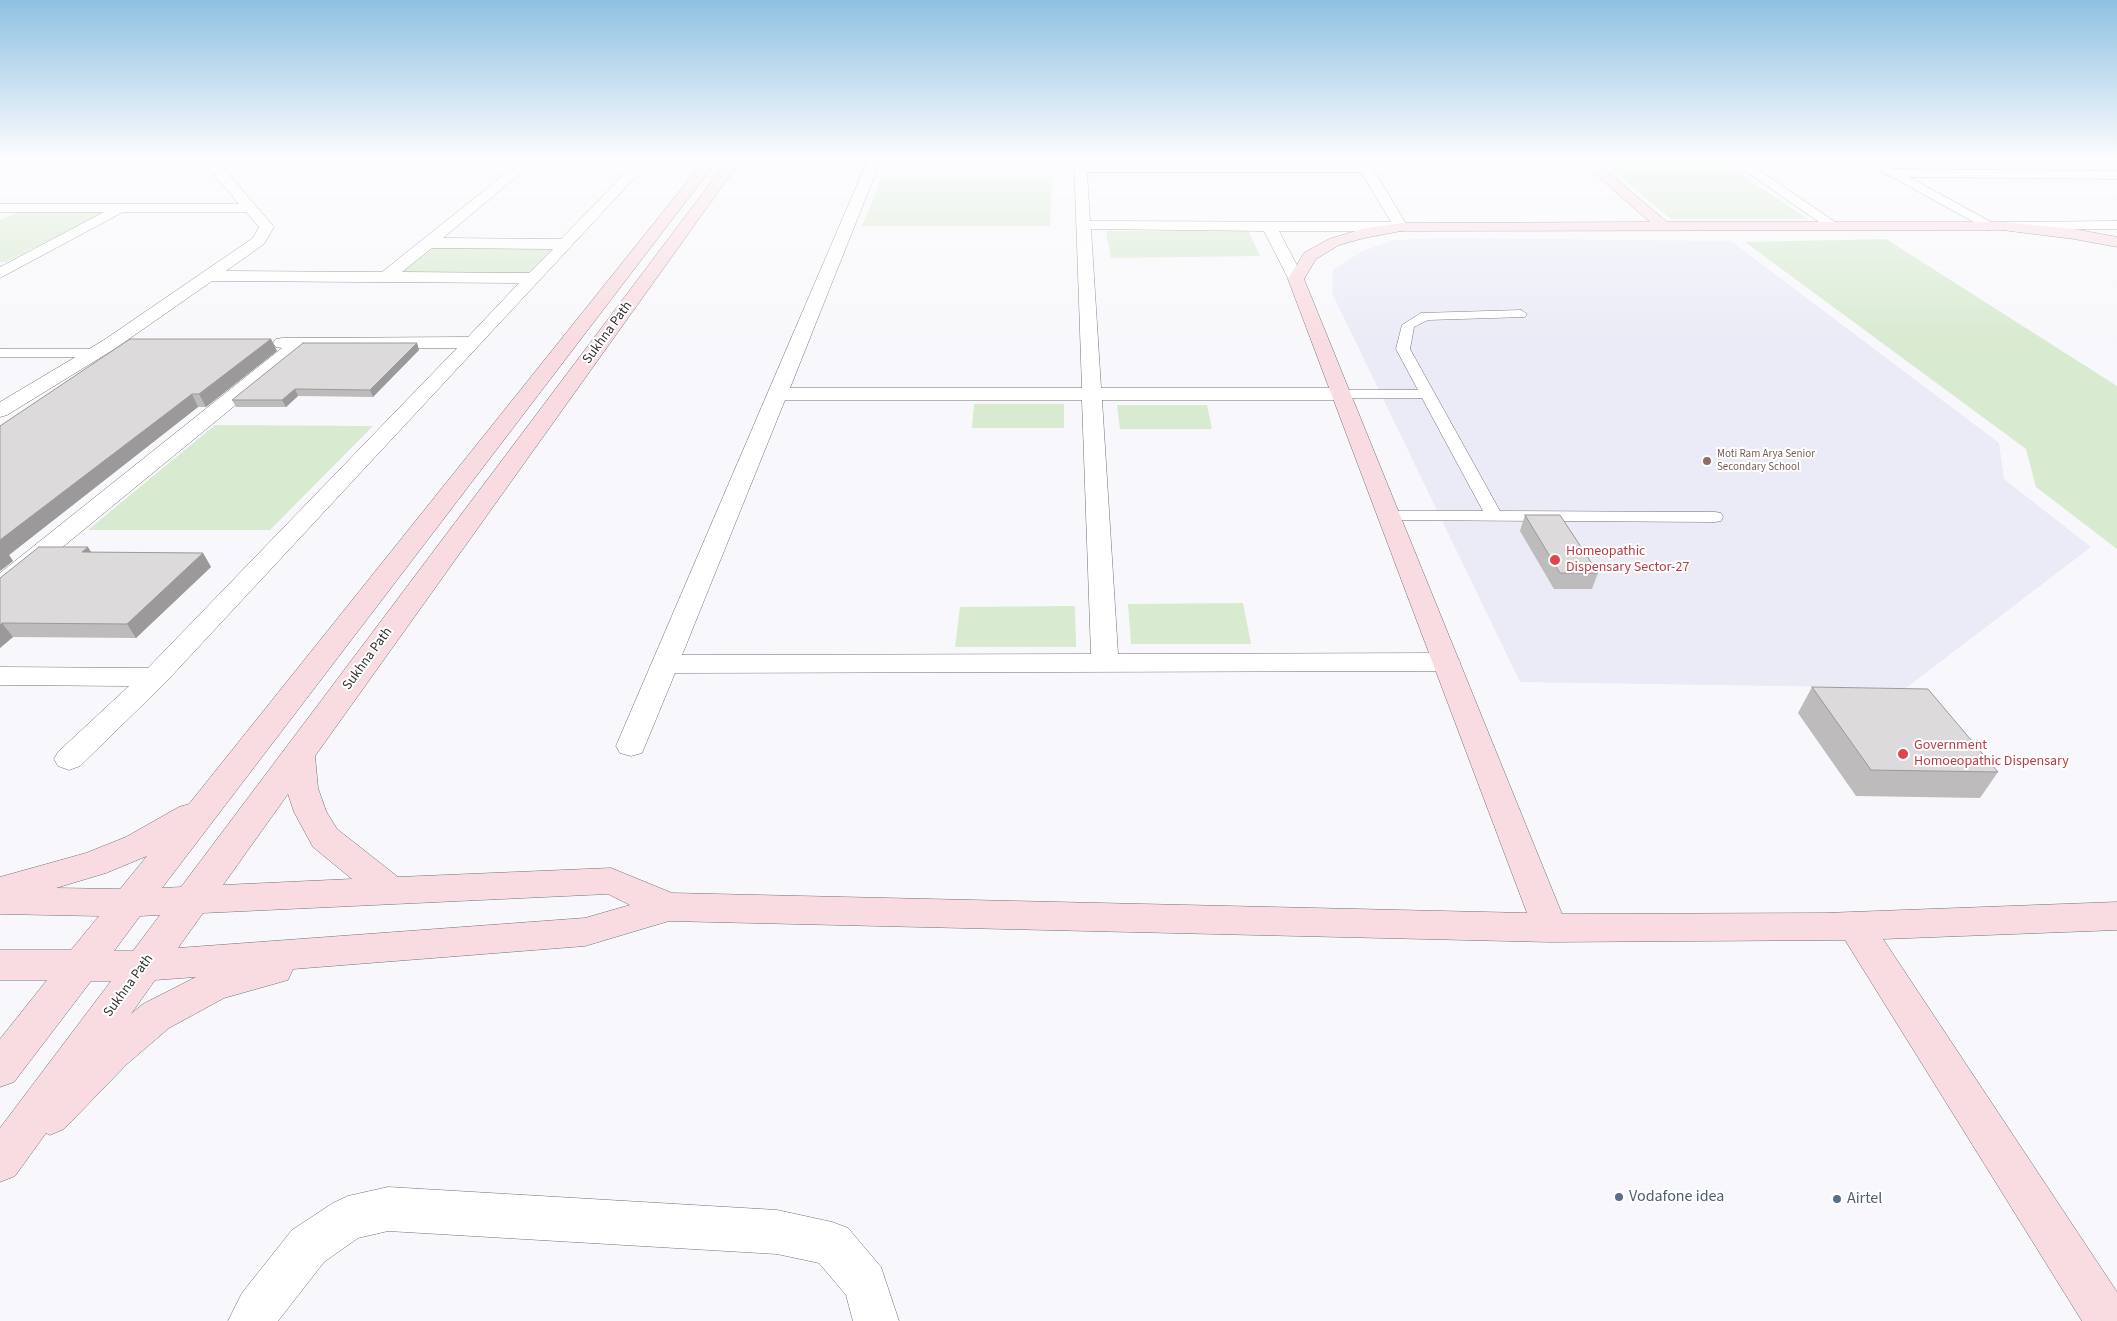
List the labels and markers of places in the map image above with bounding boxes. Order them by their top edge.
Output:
place label: Moti Ram Arya Senior Secondary School [1717,448,1815,474]
marker: Moti Ram Arya Senior Secondary School [1701,455,1713,467]
place label: Homeopathic Dispensary Sector-27 [1566,544,1689,576]
marker: Homeopathic Dispensary Sector-27 [1548,553,1562,567]
place label: Government Homoeopathic Dispensary [1914,738,2069,770]
marker: Government Homoeopathic Dispensary [1896,747,1910,761]
place label: Vodafone idea [1629,1187,1724,1207]
place label: Airtel [1847,1189,1882,1209]
marker: Vodafone idea [1613,1191,1625,1203]
marker: Airtel [1831,1193,1843,1205]

